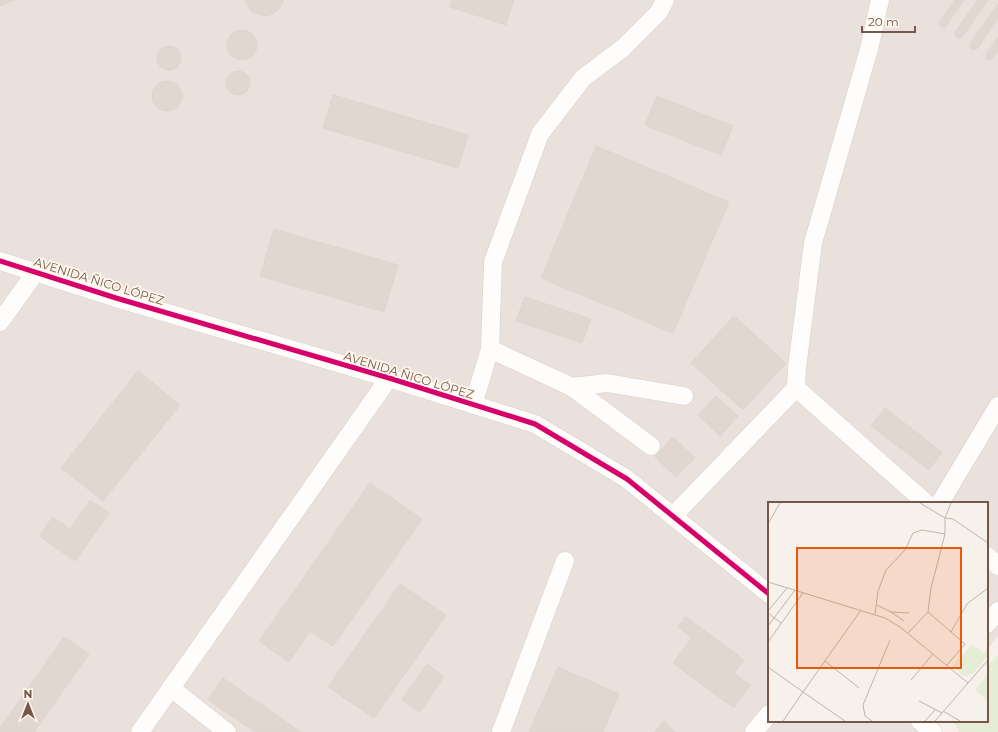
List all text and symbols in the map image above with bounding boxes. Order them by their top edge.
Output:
scale bar [862,8,915,34]
text: 20 m [868,14,899,29]
street label: AVENIDA ÑICO LÓPEZ [32,254,166,308]
street label: AVENIDA ÑICO LÓPEZ [342,348,476,402]
inset map [768,502,988,722]
north arrow [8,684,48,724]
text: N [24,687,32,701]

